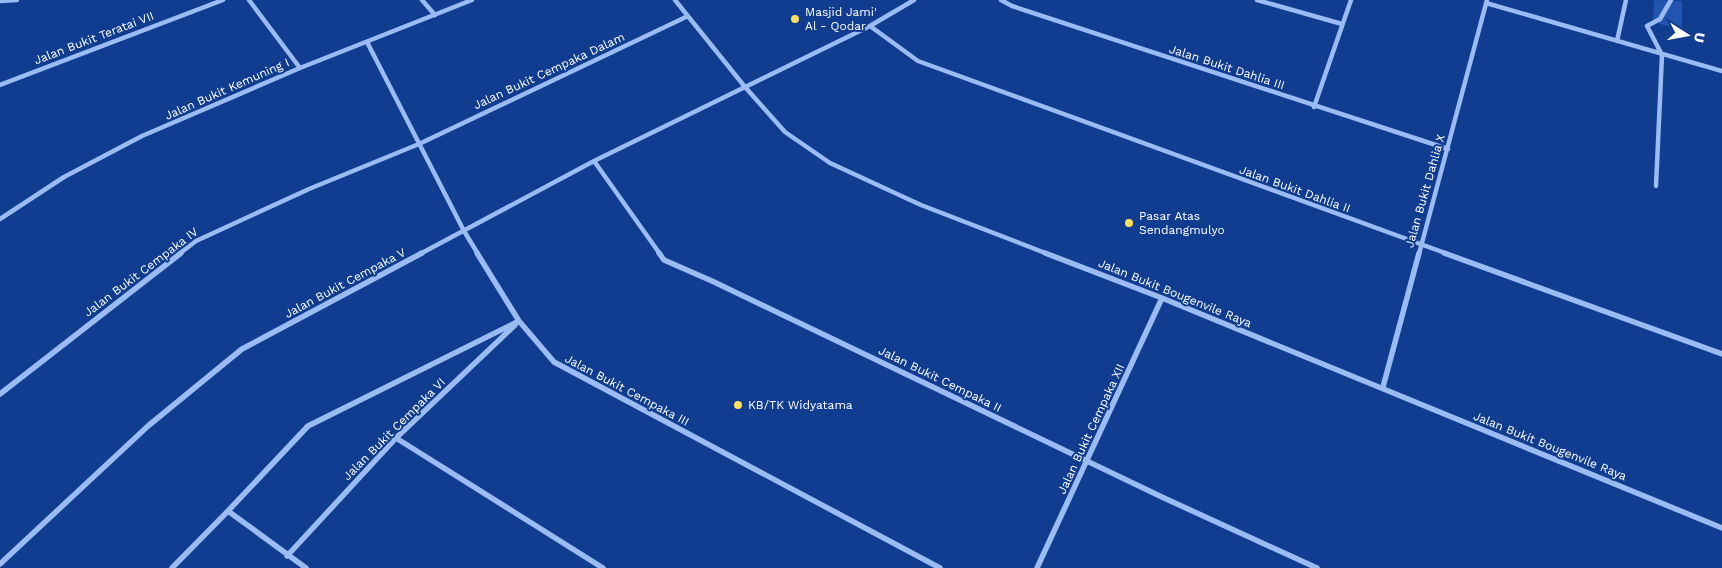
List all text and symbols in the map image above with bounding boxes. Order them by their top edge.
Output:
place label: Masjid Jami' Al - Qodar [805,5,877,33]
street label: Jalan Bukit Teratai VII [32,9,156,67]
north arrow [1662,10,1712,60]
marker: Masjid Jami' Al - Qodar [789,13,801,25]
street label: Jalan Bukit Cempaka Dalam [471,30,627,112]
text: U [1691,31,1709,44]
street label: Jalan Bukit Dahlia III [1167,42,1287,92]
street label: Jalan Bukit Kemuning I [163,55,291,123]
street label: Jalan Bukit Dahlia X [1402,133,1448,249]
street label: Jalan Bukit Dahlia II [1238,162,1352,216]
place label: Pasar Atas Sendangmulyo [1139,209,1225,237]
marker: Pasar Atas Sendangmulyo [1123,217,1135,229]
street label: Jalan Bukit Cempaka IV [81,224,201,319]
street label: Jalan Bukit Cempaka V [282,245,408,321]
street label: Jalan Bukit Bougenvile Raya [1096,256,1254,330]
street label: Jalan Bukit Cempaka II [876,343,1004,415]
street label: Jalan Bukit Cempaka III [563,351,691,429]
street label: Jalan Bukit Cempaka XII [1055,362,1127,496]
street label: Jalan Bukit Cempaka VI [340,375,448,483]
place label: KB/TK Widyatama [748,398,853,412]
marker: KB/TK Widyatama [732,399,744,411]
street label: Jalan Bukit Bougenvile Raya [1471,409,1629,483]

